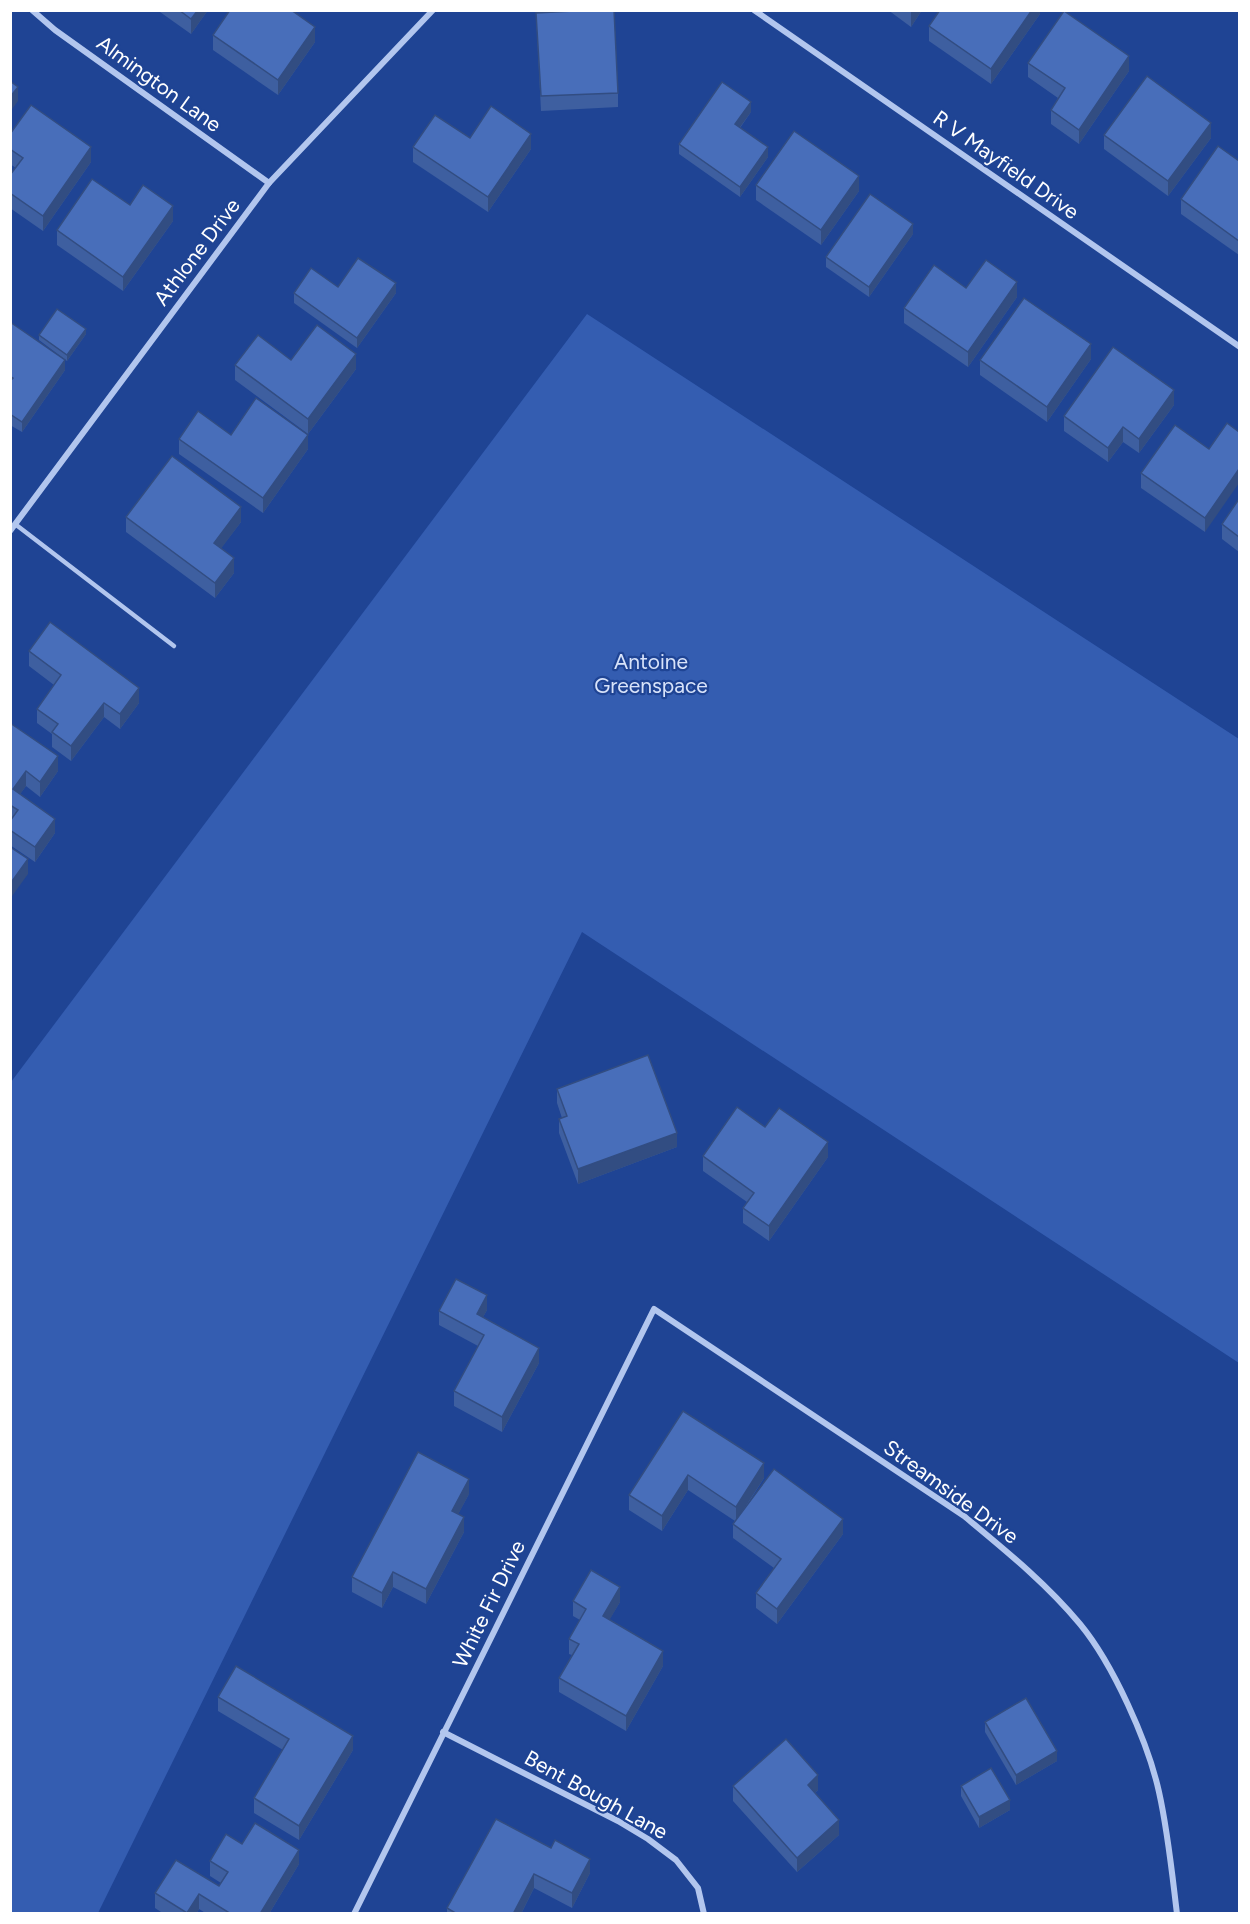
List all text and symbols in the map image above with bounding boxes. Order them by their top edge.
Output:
street label: Almington Lane [92,30,226,137]
street label: R V Mayfield Drive [929,105,1084,224]
street label: Athlone Drive [148,193,245,310]
park label: Antoine Greenspace [594,649,708,698]
street label: Streamside Drive [879,1434,1023,1549]
street label: White Fir Drive [447,1536,530,1671]
street label: Bent Bough Lane [520,1745,672,1844]

